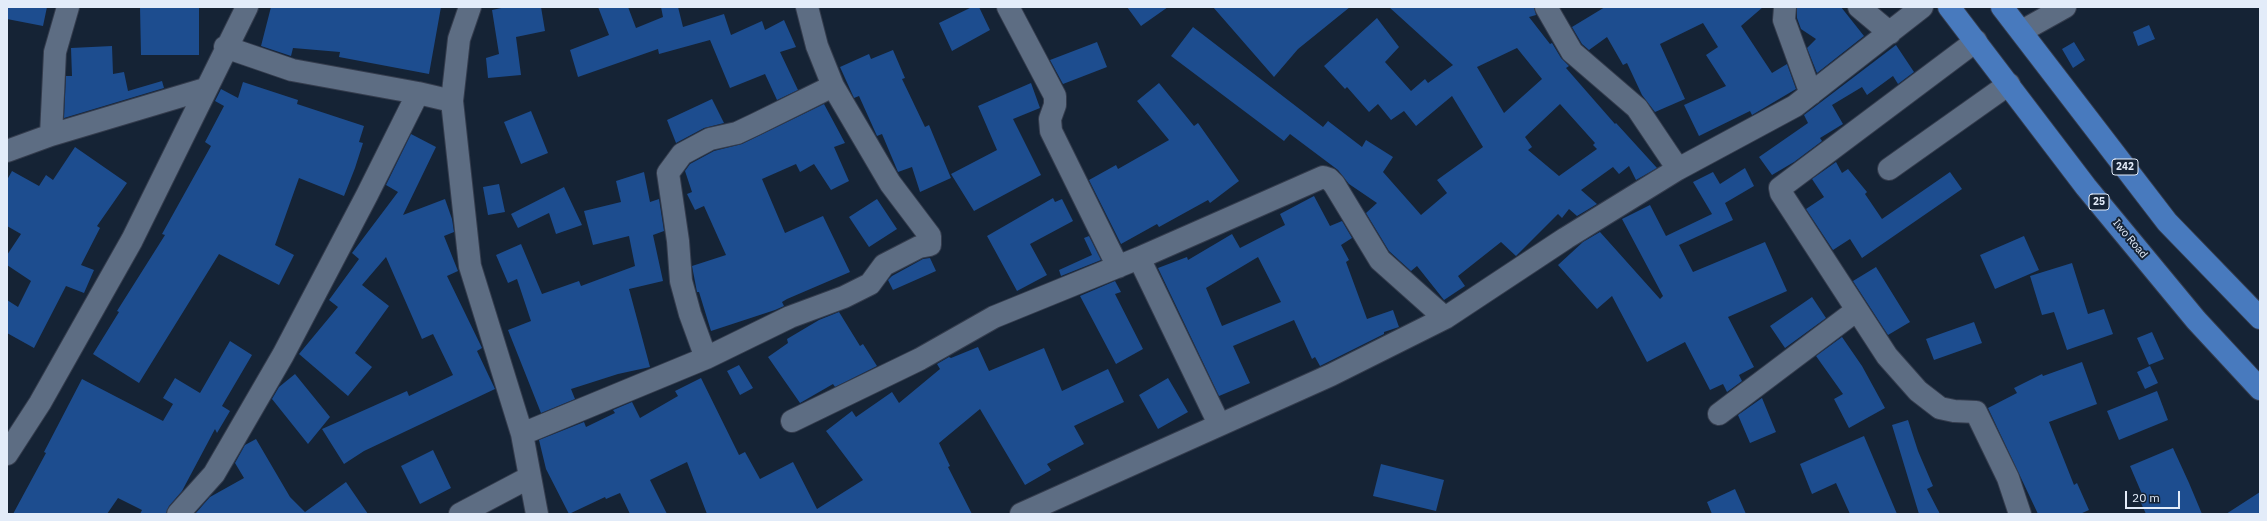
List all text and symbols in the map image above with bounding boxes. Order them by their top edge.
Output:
road number: 242 [2112,159,2138,175]
road number: 25 [2089,194,2109,210]
street label: Iwo Road [2110,217,2150,261]
scale bar [2127,483,2182,509]
text: 20 m [2132,490,2160,505]

